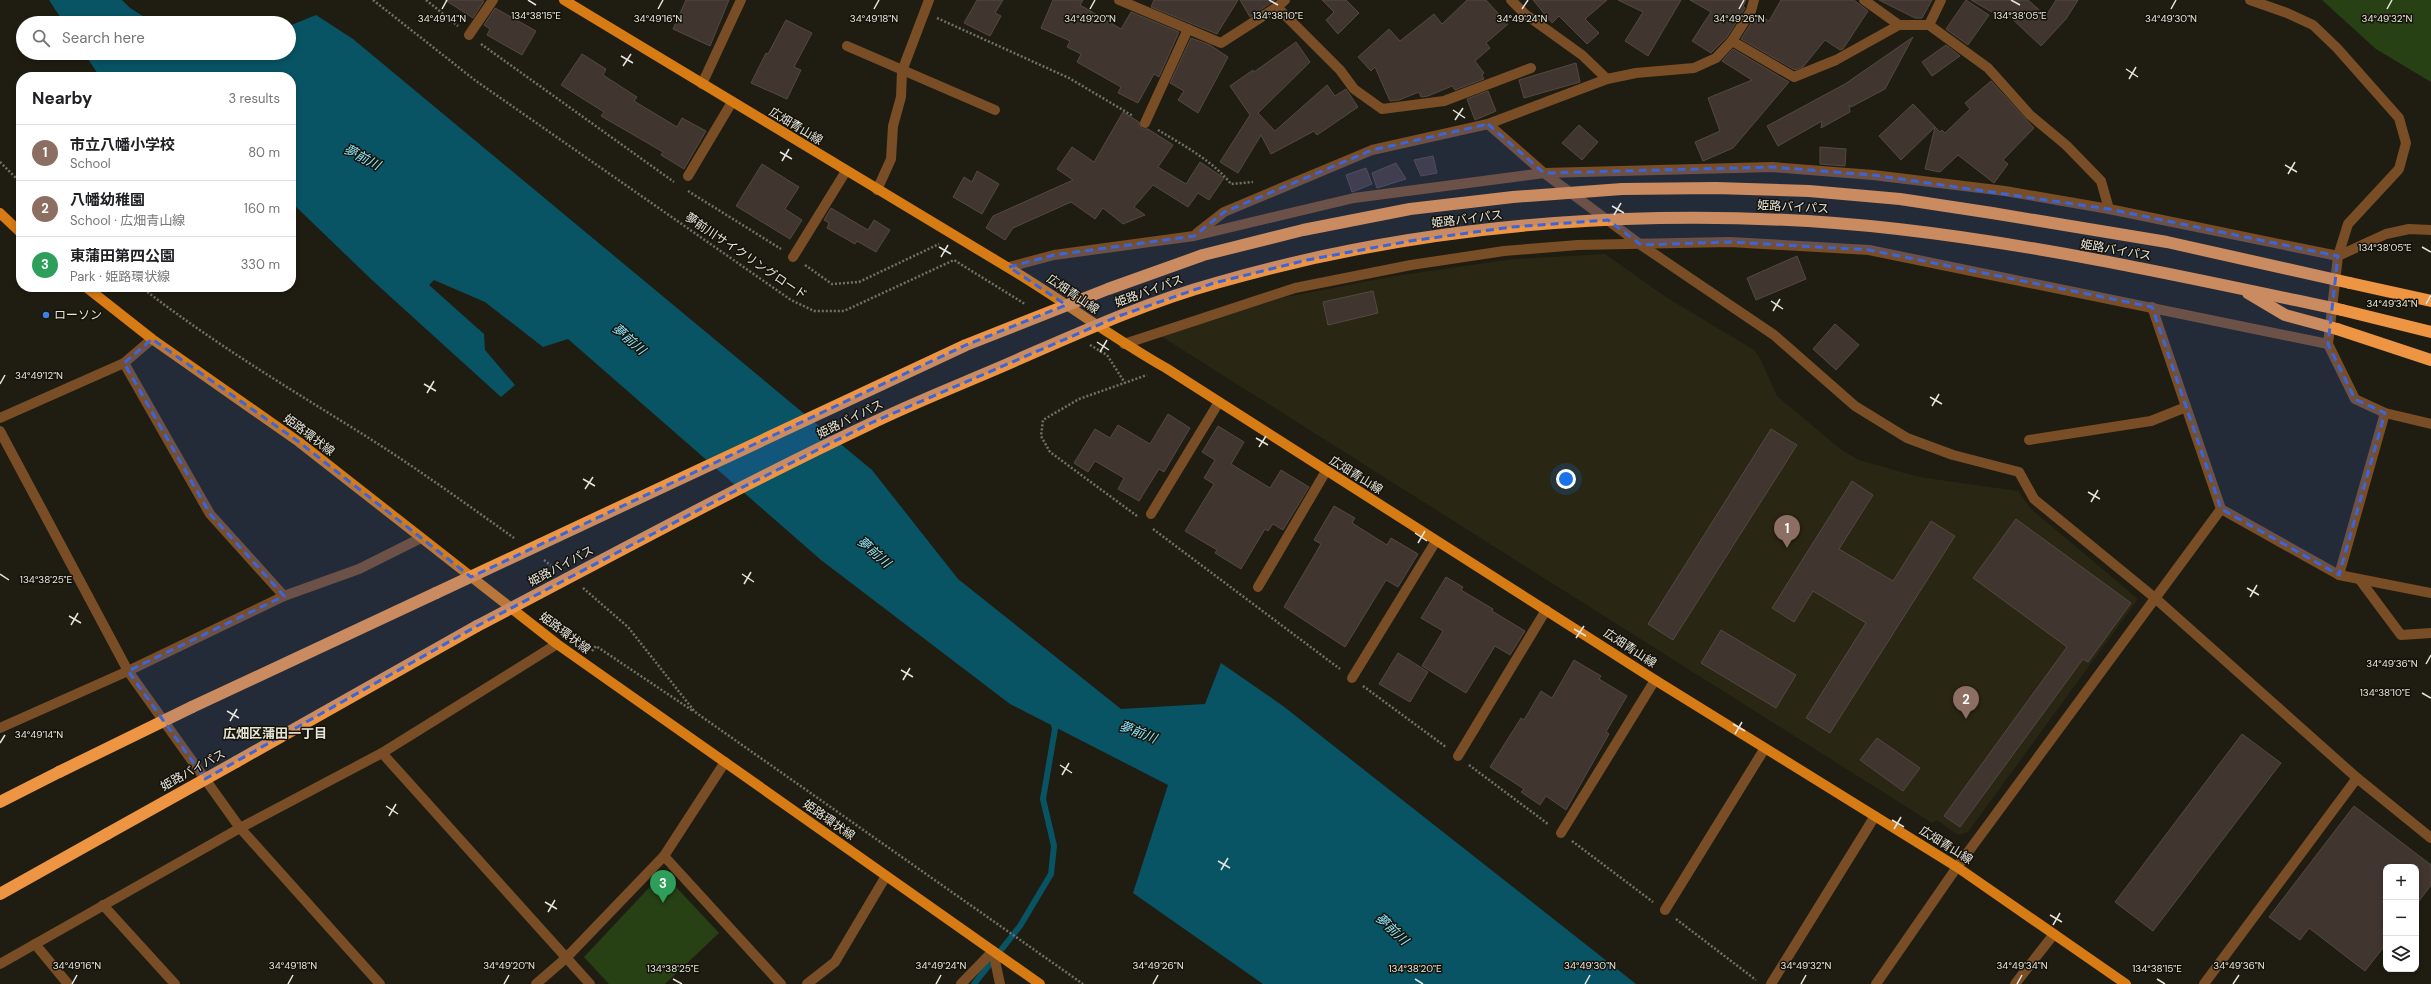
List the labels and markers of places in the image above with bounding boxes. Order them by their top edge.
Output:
place label: ローソン [54,307,102,323]
marker: ローソン [41,310,51,320]
pin: 1 [1774,515,1800,548]
pin: 2 [1953,686,1979,719]
pin: 3 [650,870,676,903]

